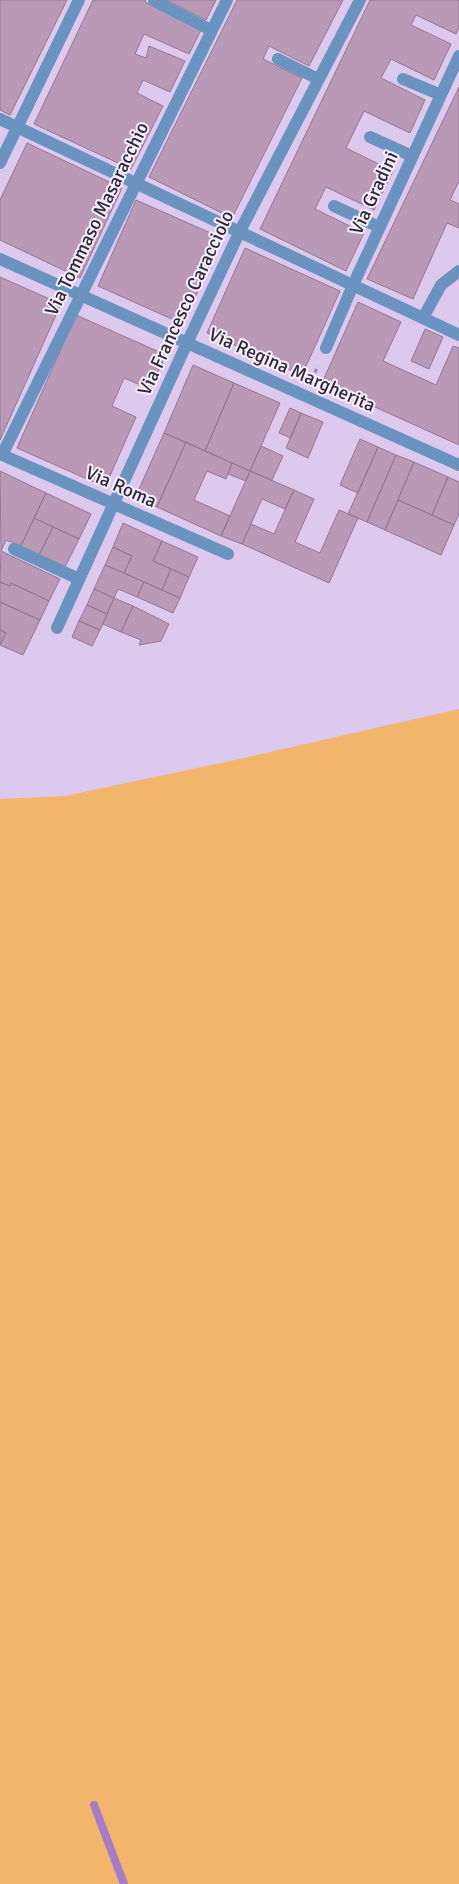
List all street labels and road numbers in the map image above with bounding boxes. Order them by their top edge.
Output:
street label: Via Tommaso Masaracchio [40,118,154,320]
street label: Via Gradini [344,148,404,238]
street label: Via Francesco Caracciolo [133,207,239,399]
street label: Via Regina Margherita [205,322,379,418]
street label: Via Roma [82,461,160,513]

